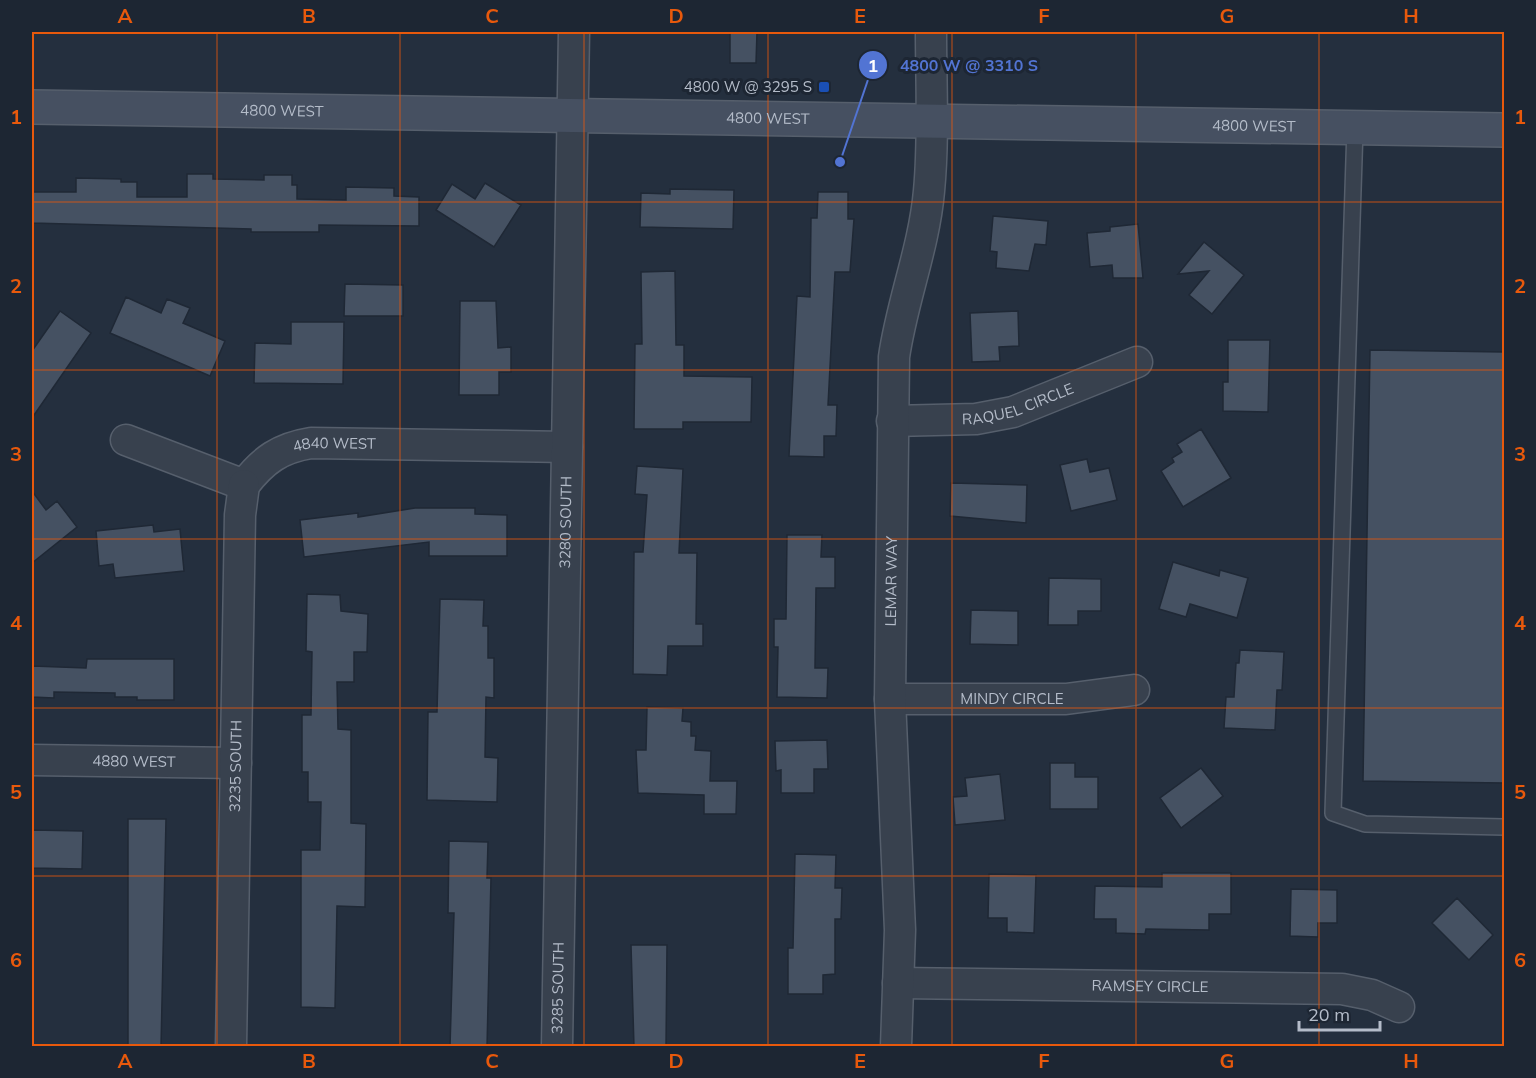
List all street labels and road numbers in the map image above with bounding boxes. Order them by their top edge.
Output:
street label: 4800 WEST [240,100,324,121]
street label: 4800 WEST [726,108,810,128]
street label: 4800 WEST [1212,115,1296,136]
street label: RAQUEL CIRCLE [962,379,1076,429]
street label: 4840 WEST [290,433,376,456]
street label: 3280 SOUTH [555,476,576,568]
street label: LEMAR WAY [881,535,901,627]
street label: MINDY CIRCLE [960,689,1064,708]
street label: 3235 SOUTH [225,720,246,812]
street label: 4880 WEST [92,751,176,771]
street label: 3285 SOUTH [547,942,568,1034]
street label: RAMSEY CIRCLE [1091,976,1209,996]

